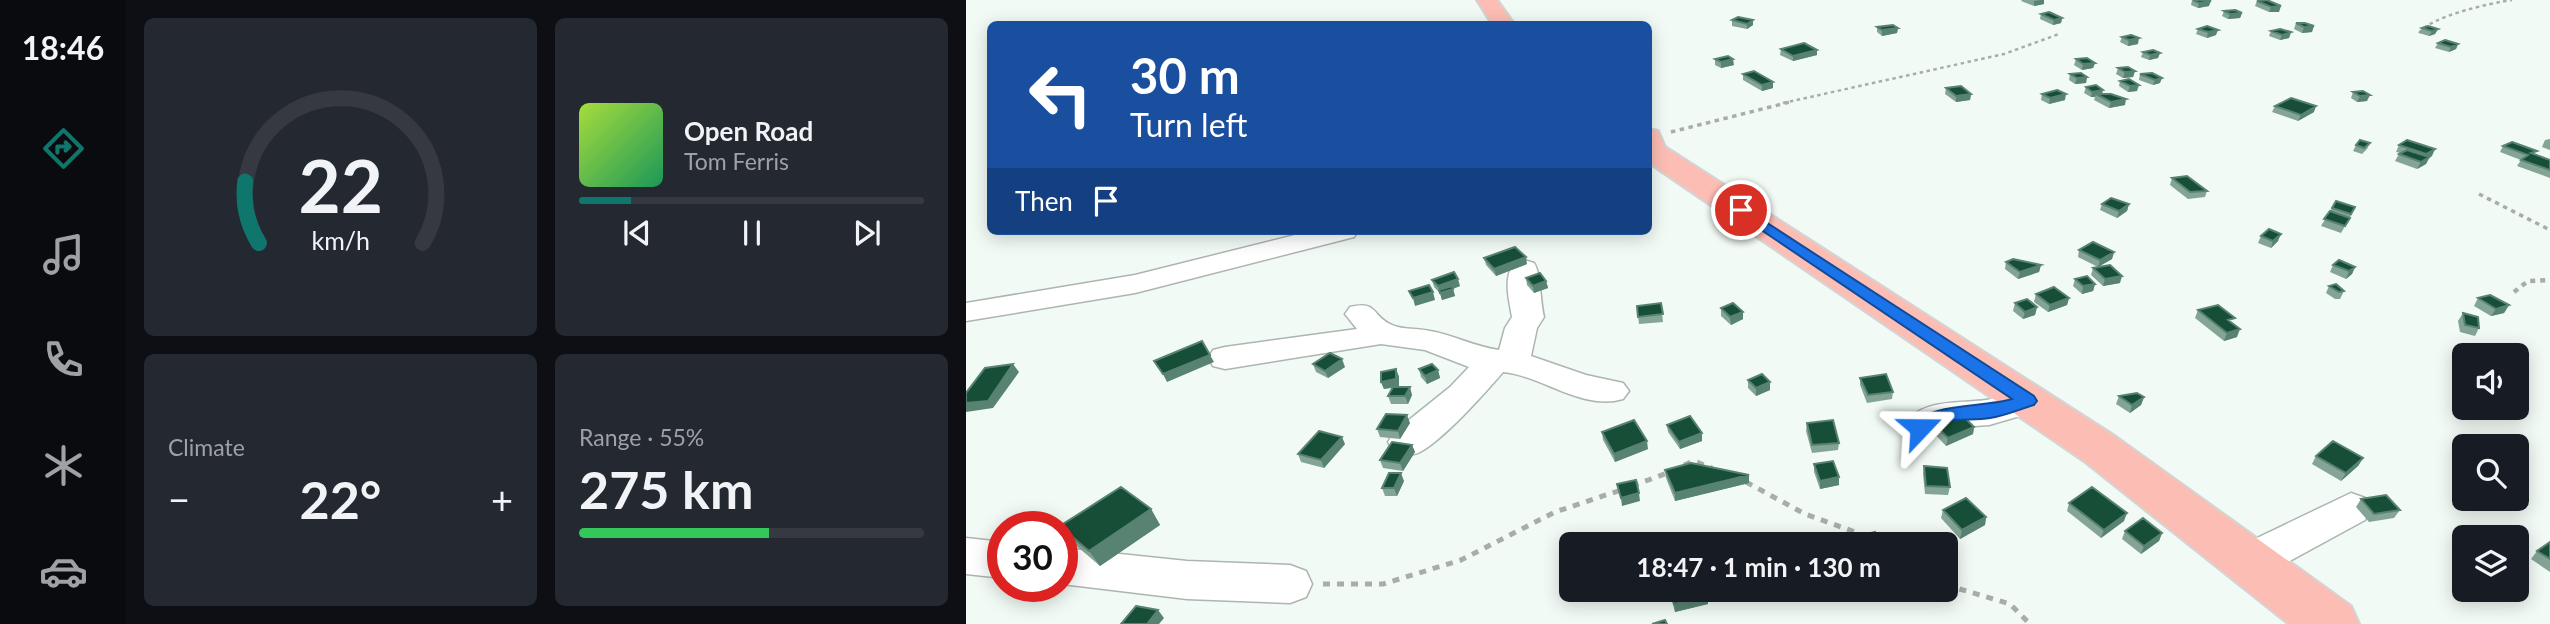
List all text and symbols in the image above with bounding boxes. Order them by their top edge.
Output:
text: 18:46 [22,28,104,67]
text: 30 m [1130,46,1240,104]
icon: left [1015,49,1106,140]
text: Turn left [1130,105,1247,144]
text: Open Road [684,115,813,147]
icon: directions [39,124,88,173]
text: 22 [298,142,383,230]
text: Tom Ferris [684,147,789,175]
pin [1711,180,1771,240]
icon: arrive [1087,182,1125,220]
text: Then [1015,185,1073,217]
icon: arrive [1722,191,1760,229]
icon: previous [618,214,656,252]
icon: pause [733,214,771,252]
icon: next [848,214,886,252]
text: km/h [311,225,370,255]
icon: music [39,230,88,279]
icon: phone [39,335,88,384]
map controls [2452,343,2529,602]
button: sound [2452,343,2529,420]
position arrow [1883,391,1957,465]
text: Range · 55% [579,423,704,451]
text: Climate [168,433,245,461]
button: search [2452,434,2529,511]
icon: climate [39,441,88,490]
text: 275 km [579,458,753,520]
text: 22° [300,468,381,530]
text: − [168,476,190,522]
text: + [491,476,513,522]
speed limit sign: 30 [987,511,1078,602]
button: layers [2452,525,2529,602]
icon: car [39,547,88,596]
text: 18:47 · 1 min · 130 m [1636,551,1881,583]

